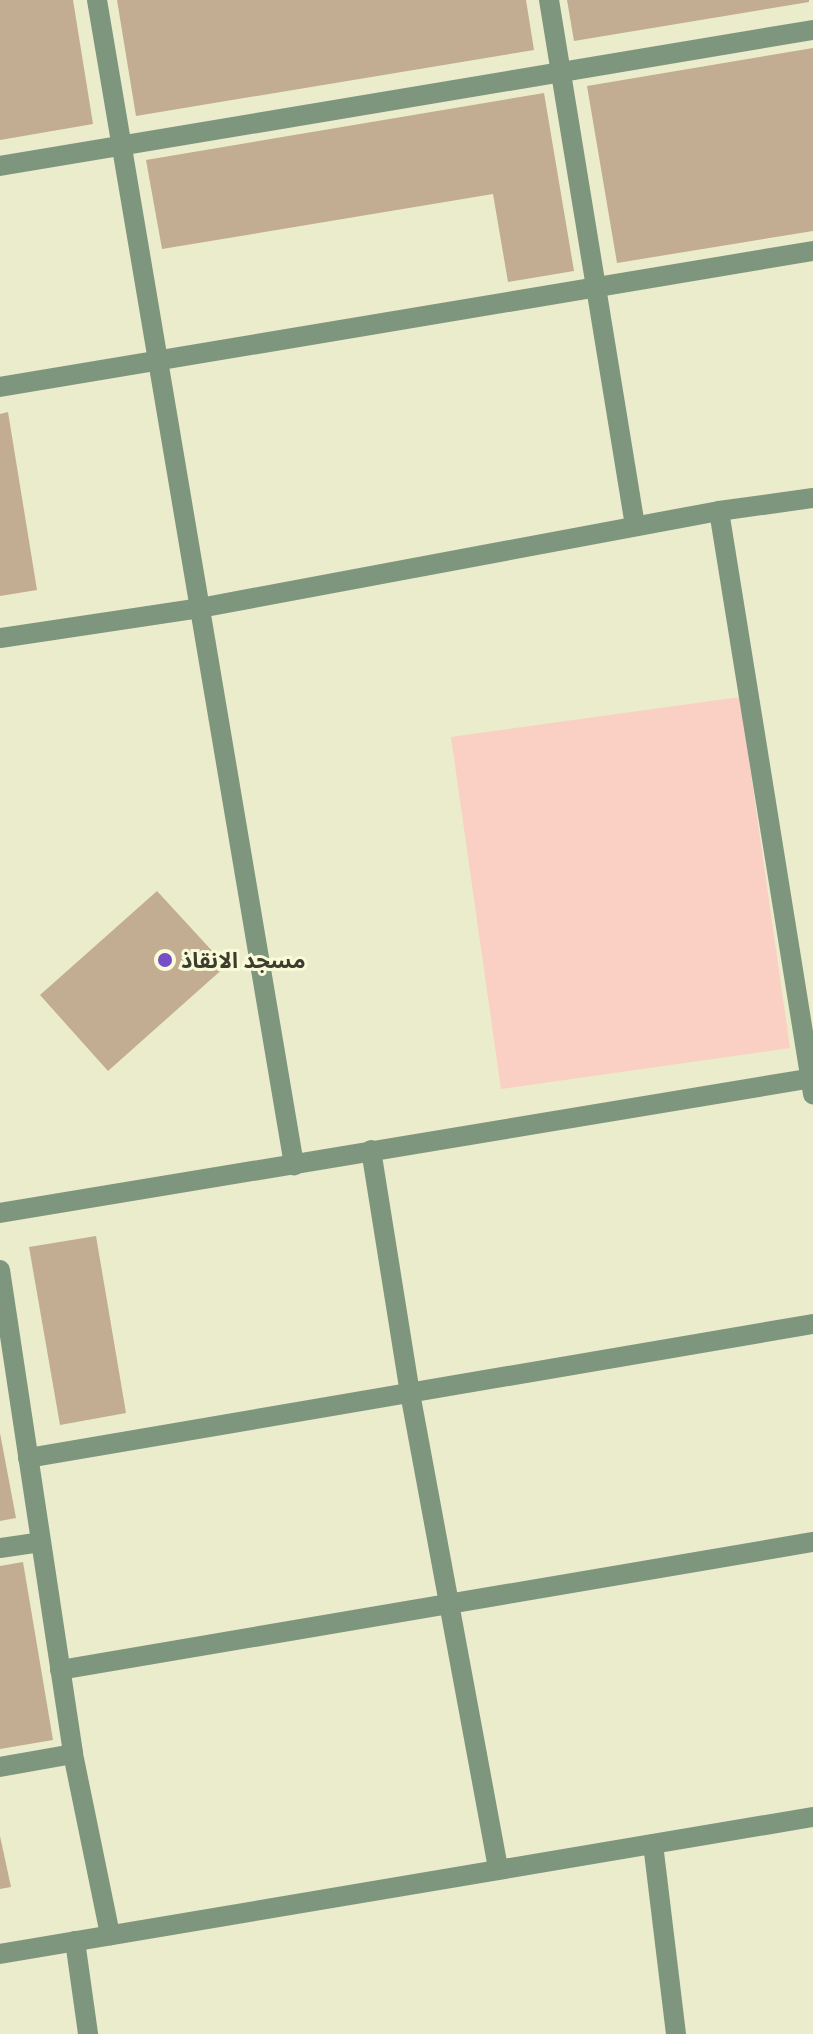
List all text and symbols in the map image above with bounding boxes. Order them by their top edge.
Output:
place label: مسجد الانقاذ [181,947,306,973]
marker: مسجد الانقاذ [156,951,174,969]

